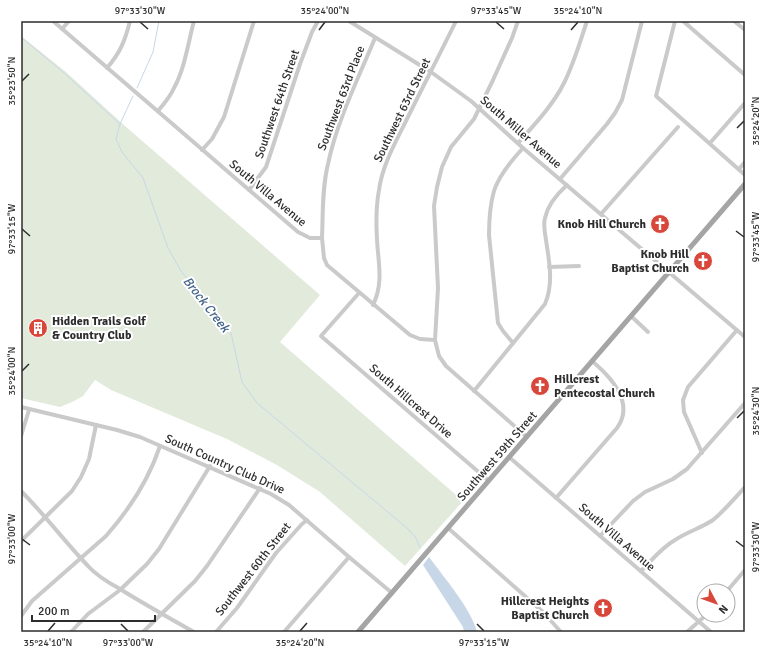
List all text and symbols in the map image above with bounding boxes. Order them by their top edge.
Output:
text: 97°33'30"W [115,5,166,17]
text: 35°24'00"N [301,5,349,17]
text: 97°33'45"W [471,5,522,17]
text: 35°24'10"N [554,5,602,17]
street label: Southwest 63rd Place [315,44,368,153]
street label: Southwest 64th Street [252,48,303,161]
street label: Southwest 63rd Street [371,56,434,165]
text: 35°23'50"N [6,57,18,105]
street label: South Miller Avenue [477,93,565,172]
text: 35°24'20"N [750,97,762,145]
street label: South Villa Avenue [226,157,309,230]
text: 97°33'15"W [6,203,18,254]
text: 97°33'45"W [750,211,762,262]
church icon: Knob Hill Church [649,213,671,235]
place label: Knob Hill Church [558,217,646,232]
place label: Knob Hill Baptist Church [611,247,689,276]
church icon: Knob Hill Baptist Church [692,250,714,272]
water label: Brock Creek [179,274,234,337]
place label: Hidden Trails Golf & Country Club [52,314,146,343]
building icon: Hidden Trails Golf & Country Club [27,317,49,339]
text: 35°24'00"N [6,347,18,395]
street label: South Hillcrest Drive [366,361,456,442]
place label: Hillcrest Pentecostal Church [554,372,656,401]
church icon: Hillcrest Pentecostal Church [529,375,551,397]
text: 35°24'30"N [750,387,762,435]
street label: Southwest 59th Street [454,408,541,504]
street label: South Country Club Drive [163,431,287,498]
street label: South Villa Avenue [575,500,658,575]
text: 97°33'00"W [6,513,18,564]
street label: Southwest 60th Street [212,520,294,619]
text: 97°33'30"W [750,521,762,572]
north arrow [696,583,736,623]
place label: Hillcrest Heights Baptist Church [501,594,590,623]
scale bar [32,597,155,623]
church icon: Hillcrest Heights Baptist Church [592,597,614,619]
text: N [716,602,731,616]
text: 200 m [38,604,70,619]
text: 35°24'10"N [24,637,72,649]
text: 97°33'00"W [103,637,154,649]
text: 35°24'20"N [276,637,324,649]
text: 97°33'15"W [459,637,510,649]

